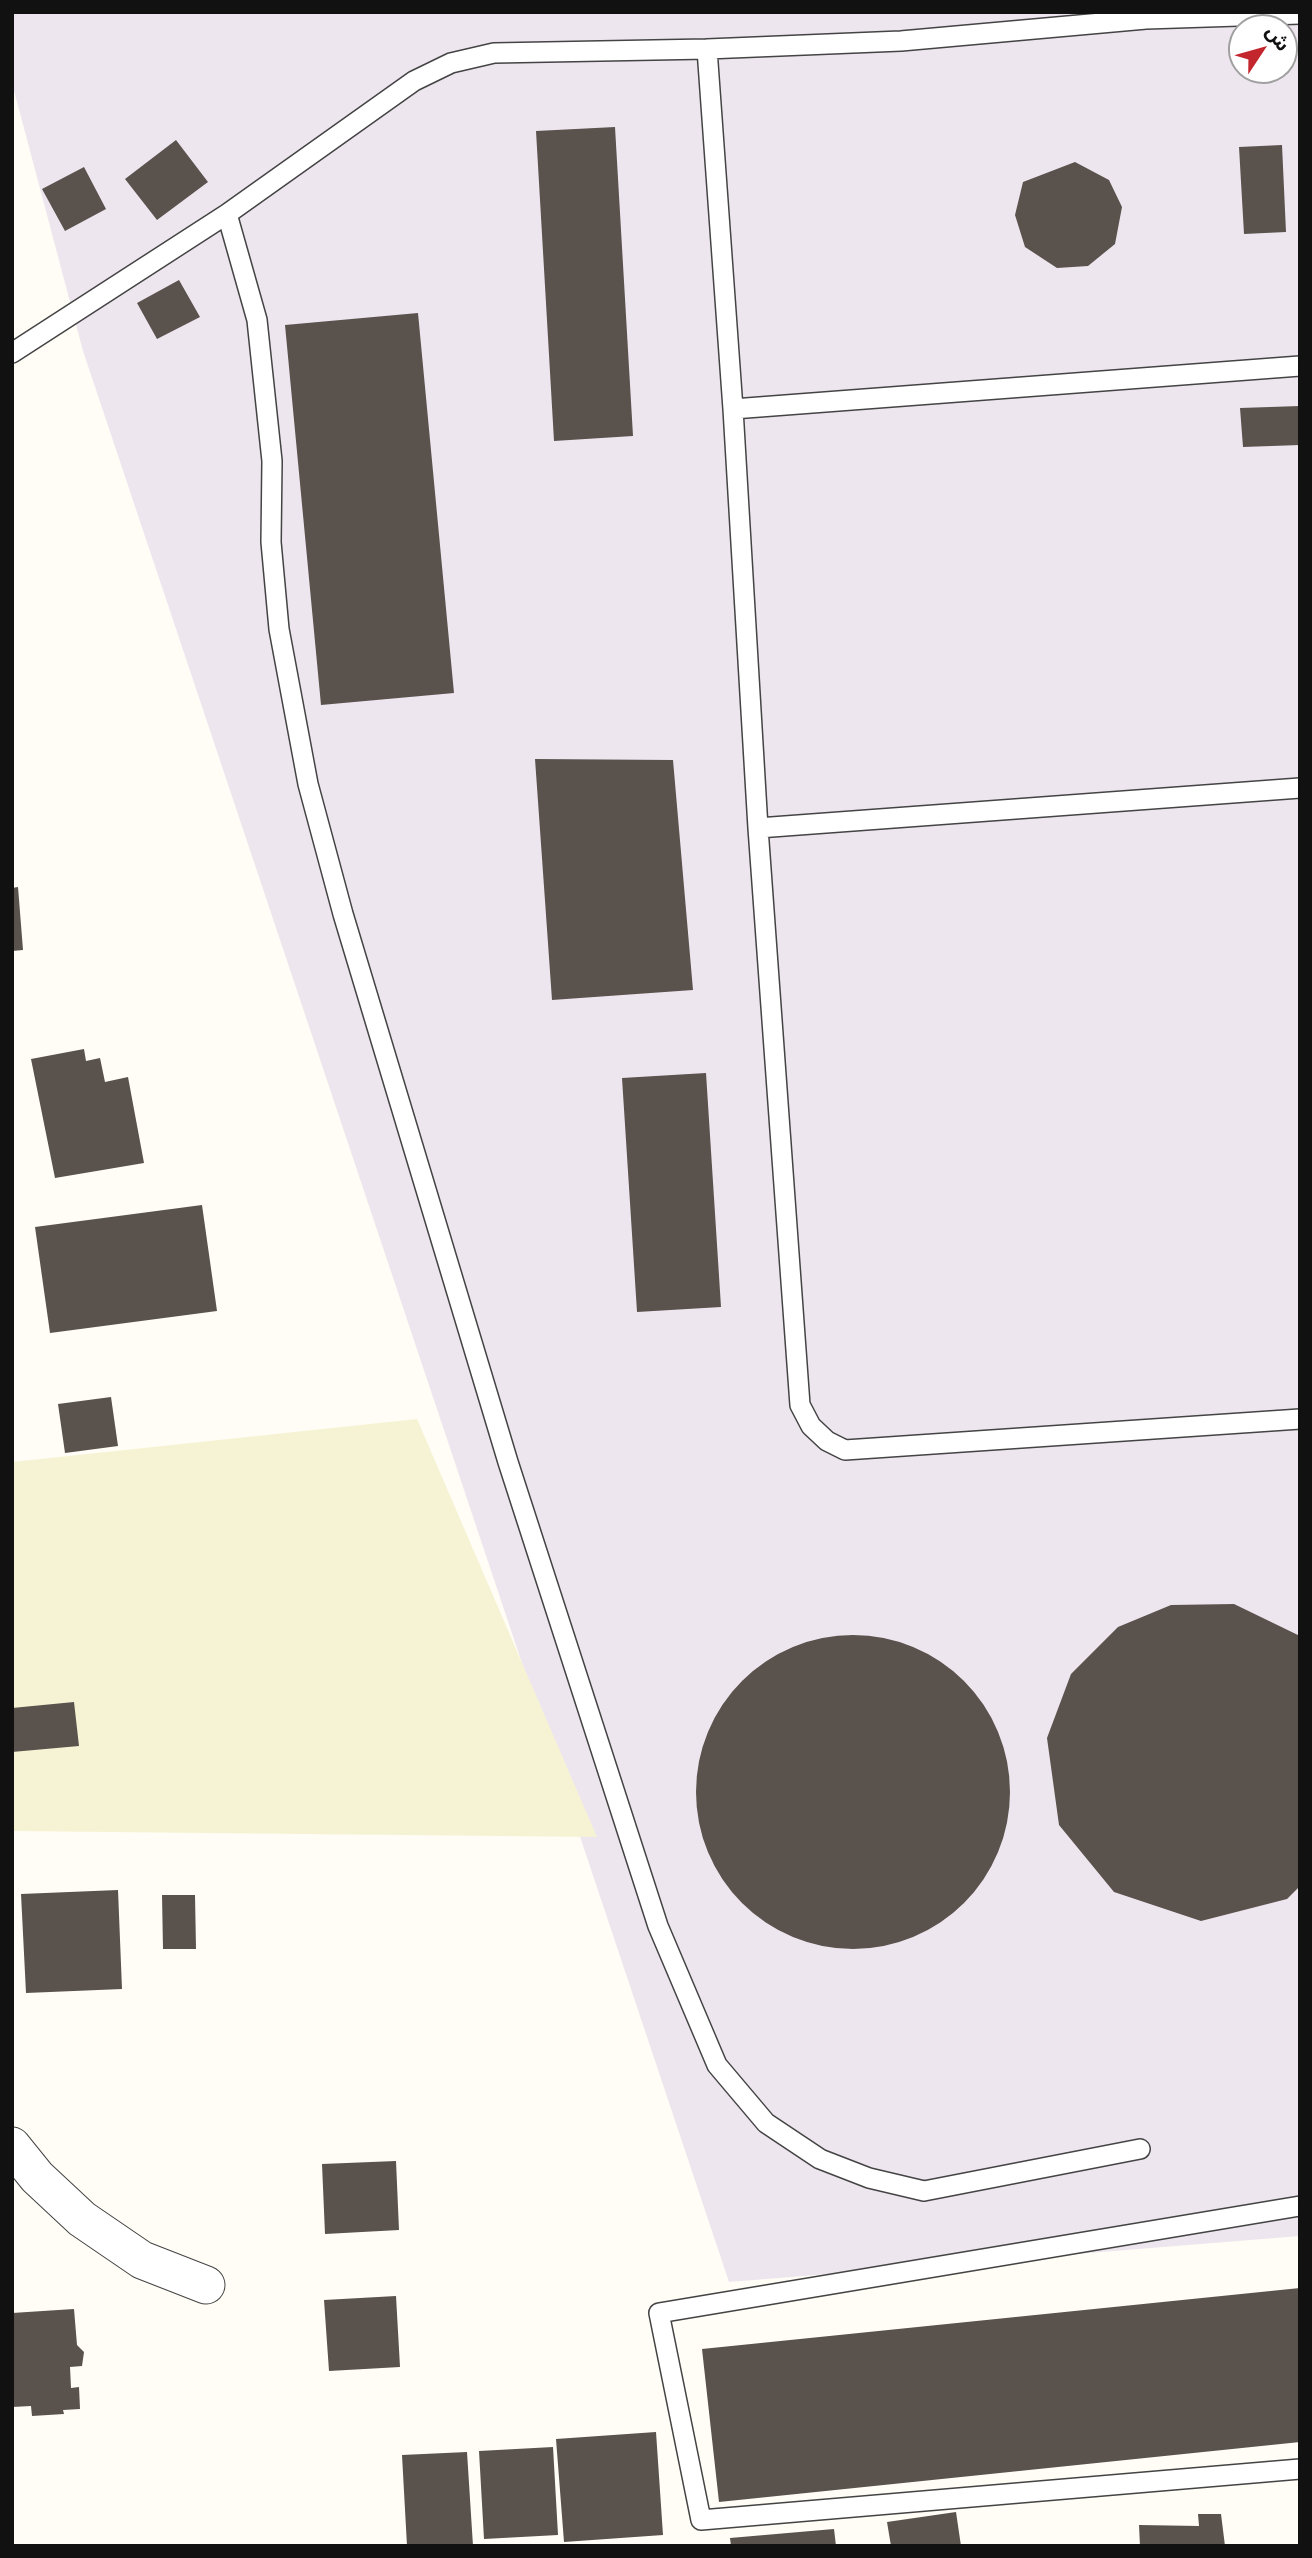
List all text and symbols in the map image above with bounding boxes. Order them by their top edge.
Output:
north arrow [1228,14,1298,84]
text: ش [1260,20,1297,56]

